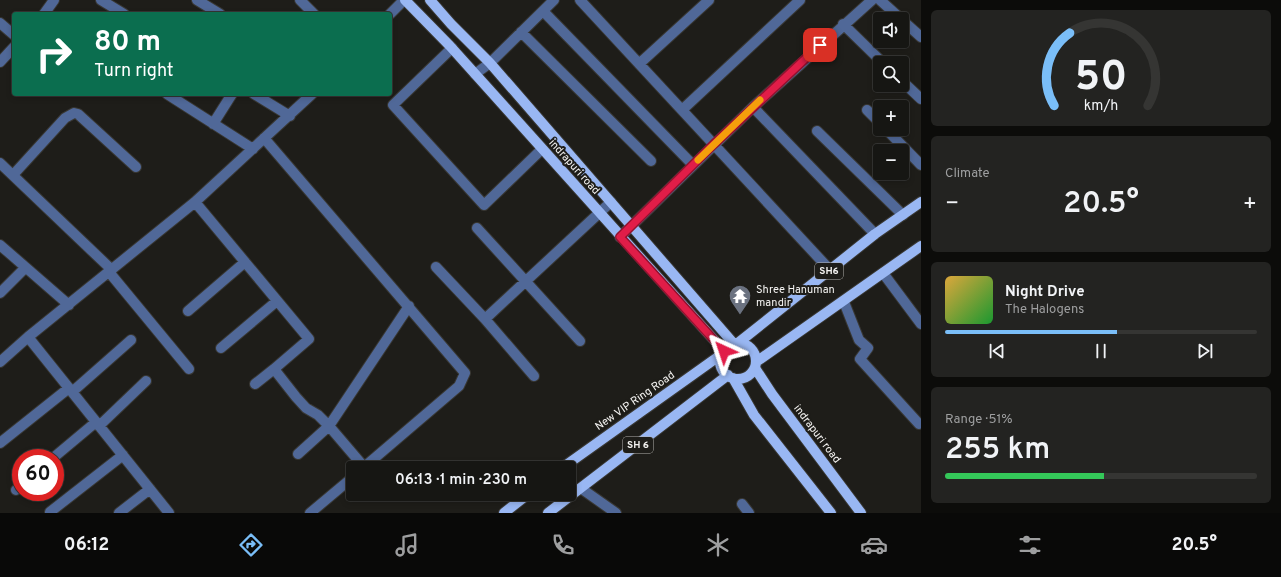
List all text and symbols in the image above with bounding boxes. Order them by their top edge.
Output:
map controls [873,12,909,180]
button: sound [873,12,909,48]
text: 80 m [94,25,161,61]
icon: right [28,28,80,80]
pin [803,28,837,62]
icon: arrive [809,34,831,56]
text: 50 [1075,52,1127,105]
button: search [873,56,909,92]
text: Turn right [94,60,174,83]
text: km/h [1084,96,1118,114]
button: + [873,100,909,136]
street label: indrapuri road [545,136,603,198]
button: − [873,144,909,180]
text: Climate [945,166,990,182]
text: 20.5° [1063,186,1139,223]
text: − [945,191,959,218]
text: + [1243,191,1257,218]
road number: SH6 [815,263,843,279]
temple icon: Shree Hanuman mandir [727,283,753,316]
place label: Shree Hanuman mandir [756,283,835,310]
text: Night Drive [1005,283,1085,302]
text: The Halogens [1005,302,1084,318]
position arrow [703,330,745,372]
icon: previous [986,340,1008,362]
icon: pause [1090,340,1112,362]
icon: next [1194,340,1216,362]
street label: New VIP Ring Road [592,368,678,434]
street label: indrapuri road [790,402,844,466]
text: Range · 51% [945,412,1013,428]
text: 255 km [945,432,1050,469]
road number: SH 6 [623,437,653,453]
speed limit sign: 60 [12,449,64,501]
text: 06:13 · 1 min · 230 m [395,471,527,490]
icon: directions [237,531,265,559]
icon: music [393,531,421,559]
icon: phone [549,531,577,559]
icon: climate [704,531,732,559]
icon: car [860,531,888,559]
icon: filters [1016,531,1044,559]
text: 06:12 [64,534,109,557]
text: 20.5° [1171,534,1217,557]

